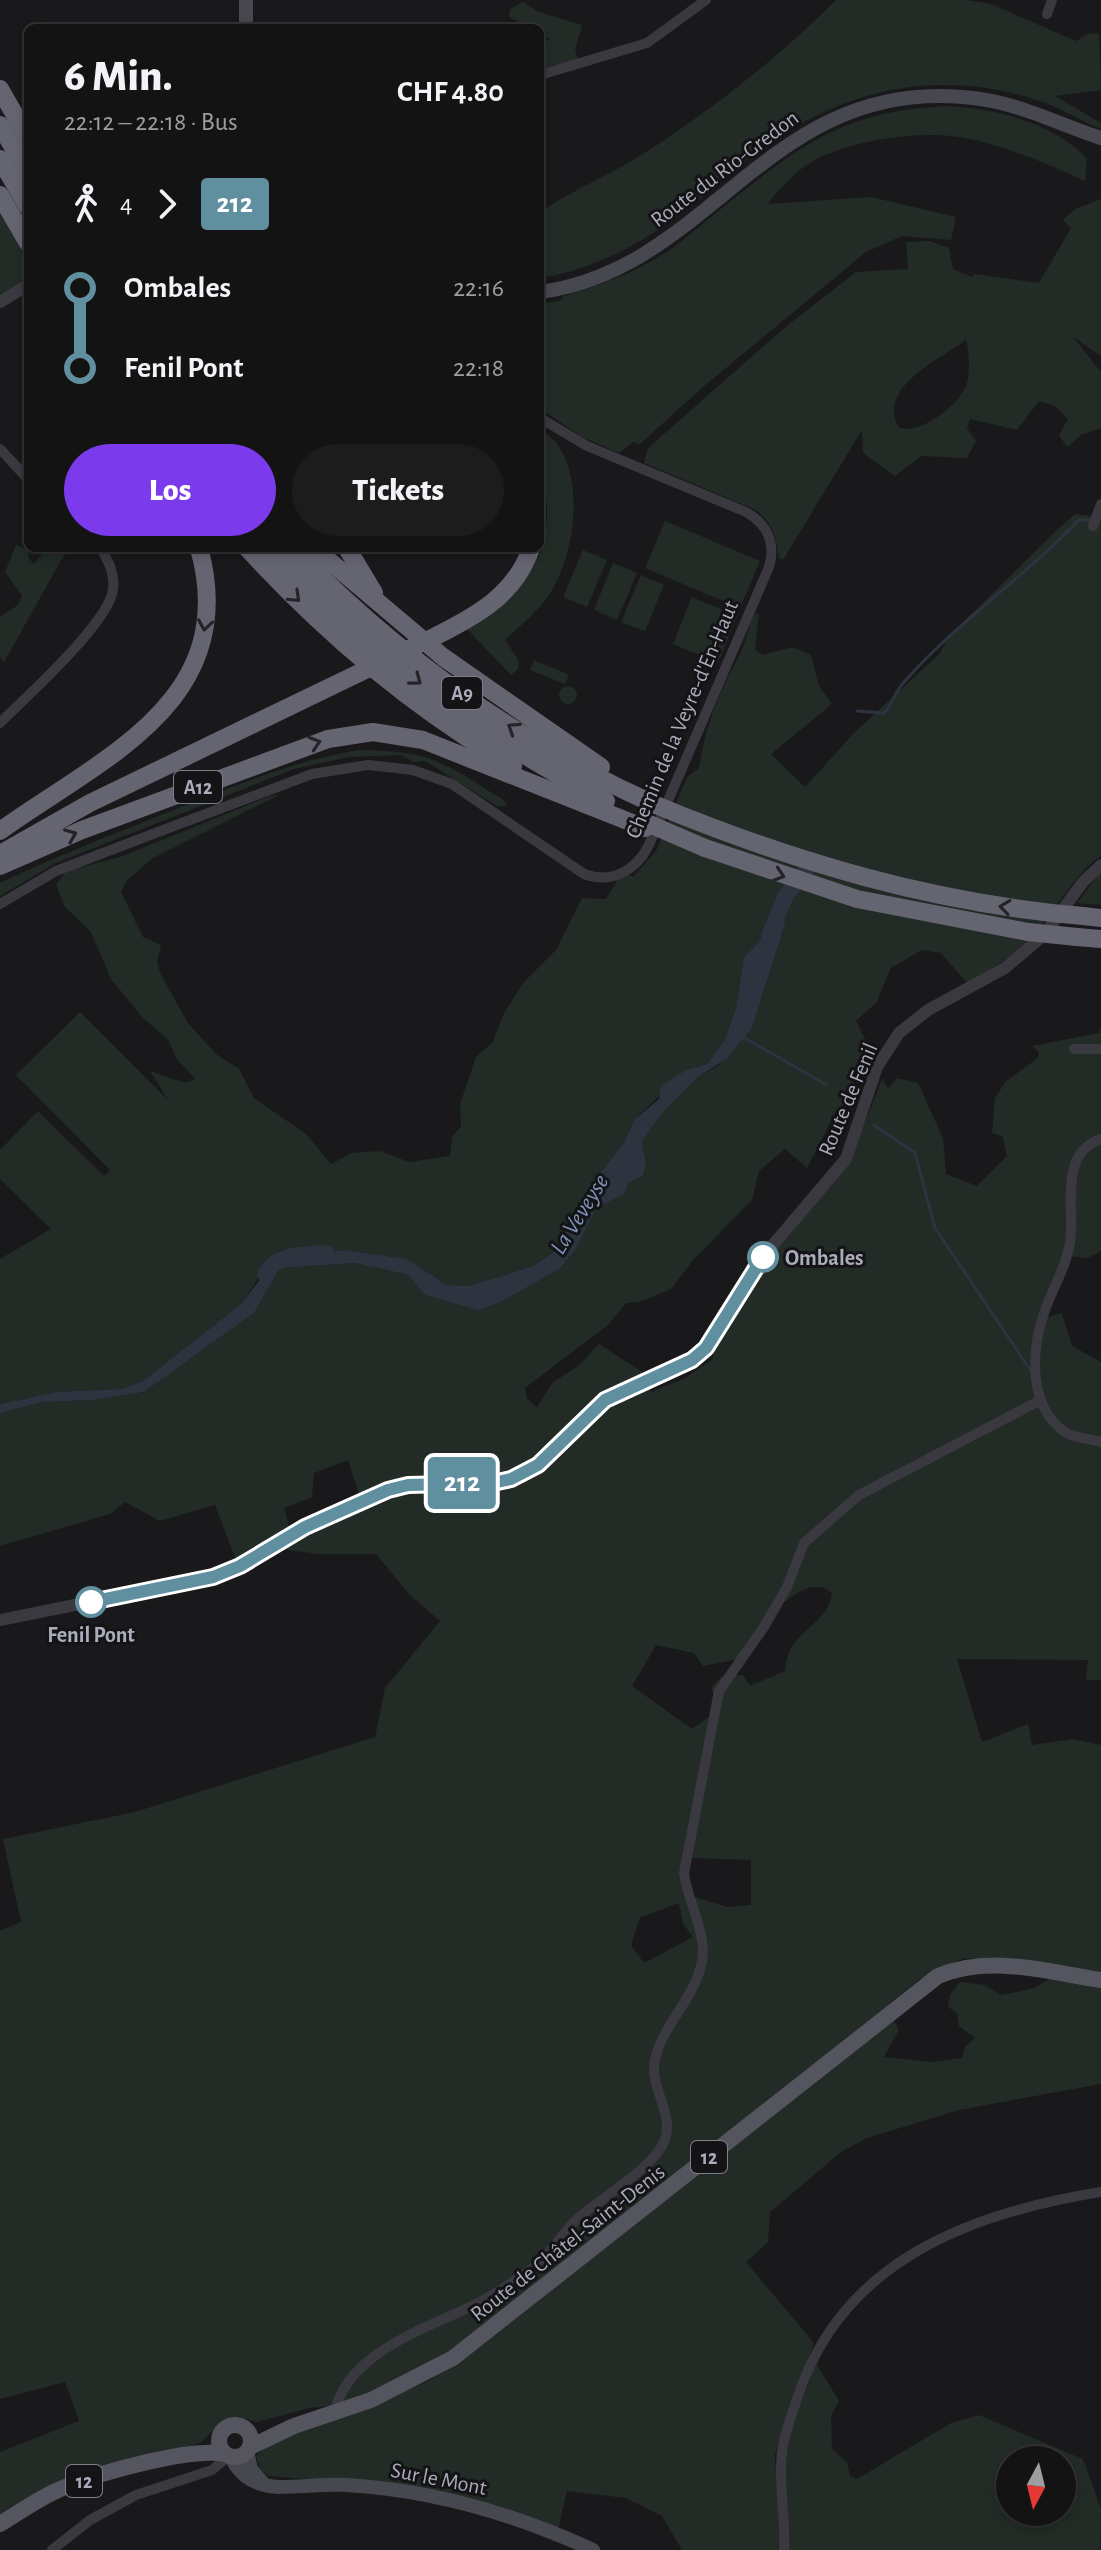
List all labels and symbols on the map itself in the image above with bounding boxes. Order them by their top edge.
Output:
street label: Route du Rio-Gredon [647,106,803,231]
one-way arrow [286,588,300,603]
street label: Chemin de la Veyre-d'En-Haut [622,597,742,842]
one-way arrow [197,618,214,632]
one-way arrow [407,671,422,685]
road number: A9 [442,677,482,709]
one-way arrow [507,722,522,737]
one-way arrow [307,736,321,752]
road number: A12 [174,771,222,803]
one-way arrow [63,828,77,844]
one-way arrow [771,866,785,882]
one-way arrow [998,899,1012,916]
street label: Route de Fenil [814,1040,882,1159]
water label: La Veveyse [546,1170,614,1259]
marker: Ombales [748,1242,778,1272]
place label: Ombales [785,1247,864,1269]
line badge: 212 [416,1457,508,1509]
marker: Fenil Pont [76,1587,106,1617]
place label: Fenil Pont [47,1624,135,1646]
road number: 12 [691,2141,727,2173]
street label: Route de Châtel-Saint-Denis [466,2160,669,2325]
north arrow [996,2446,1076,2526]
street label: Sur le Mont [389,2459,489,2499]
road number: 12 [66,2465,102,2497]

